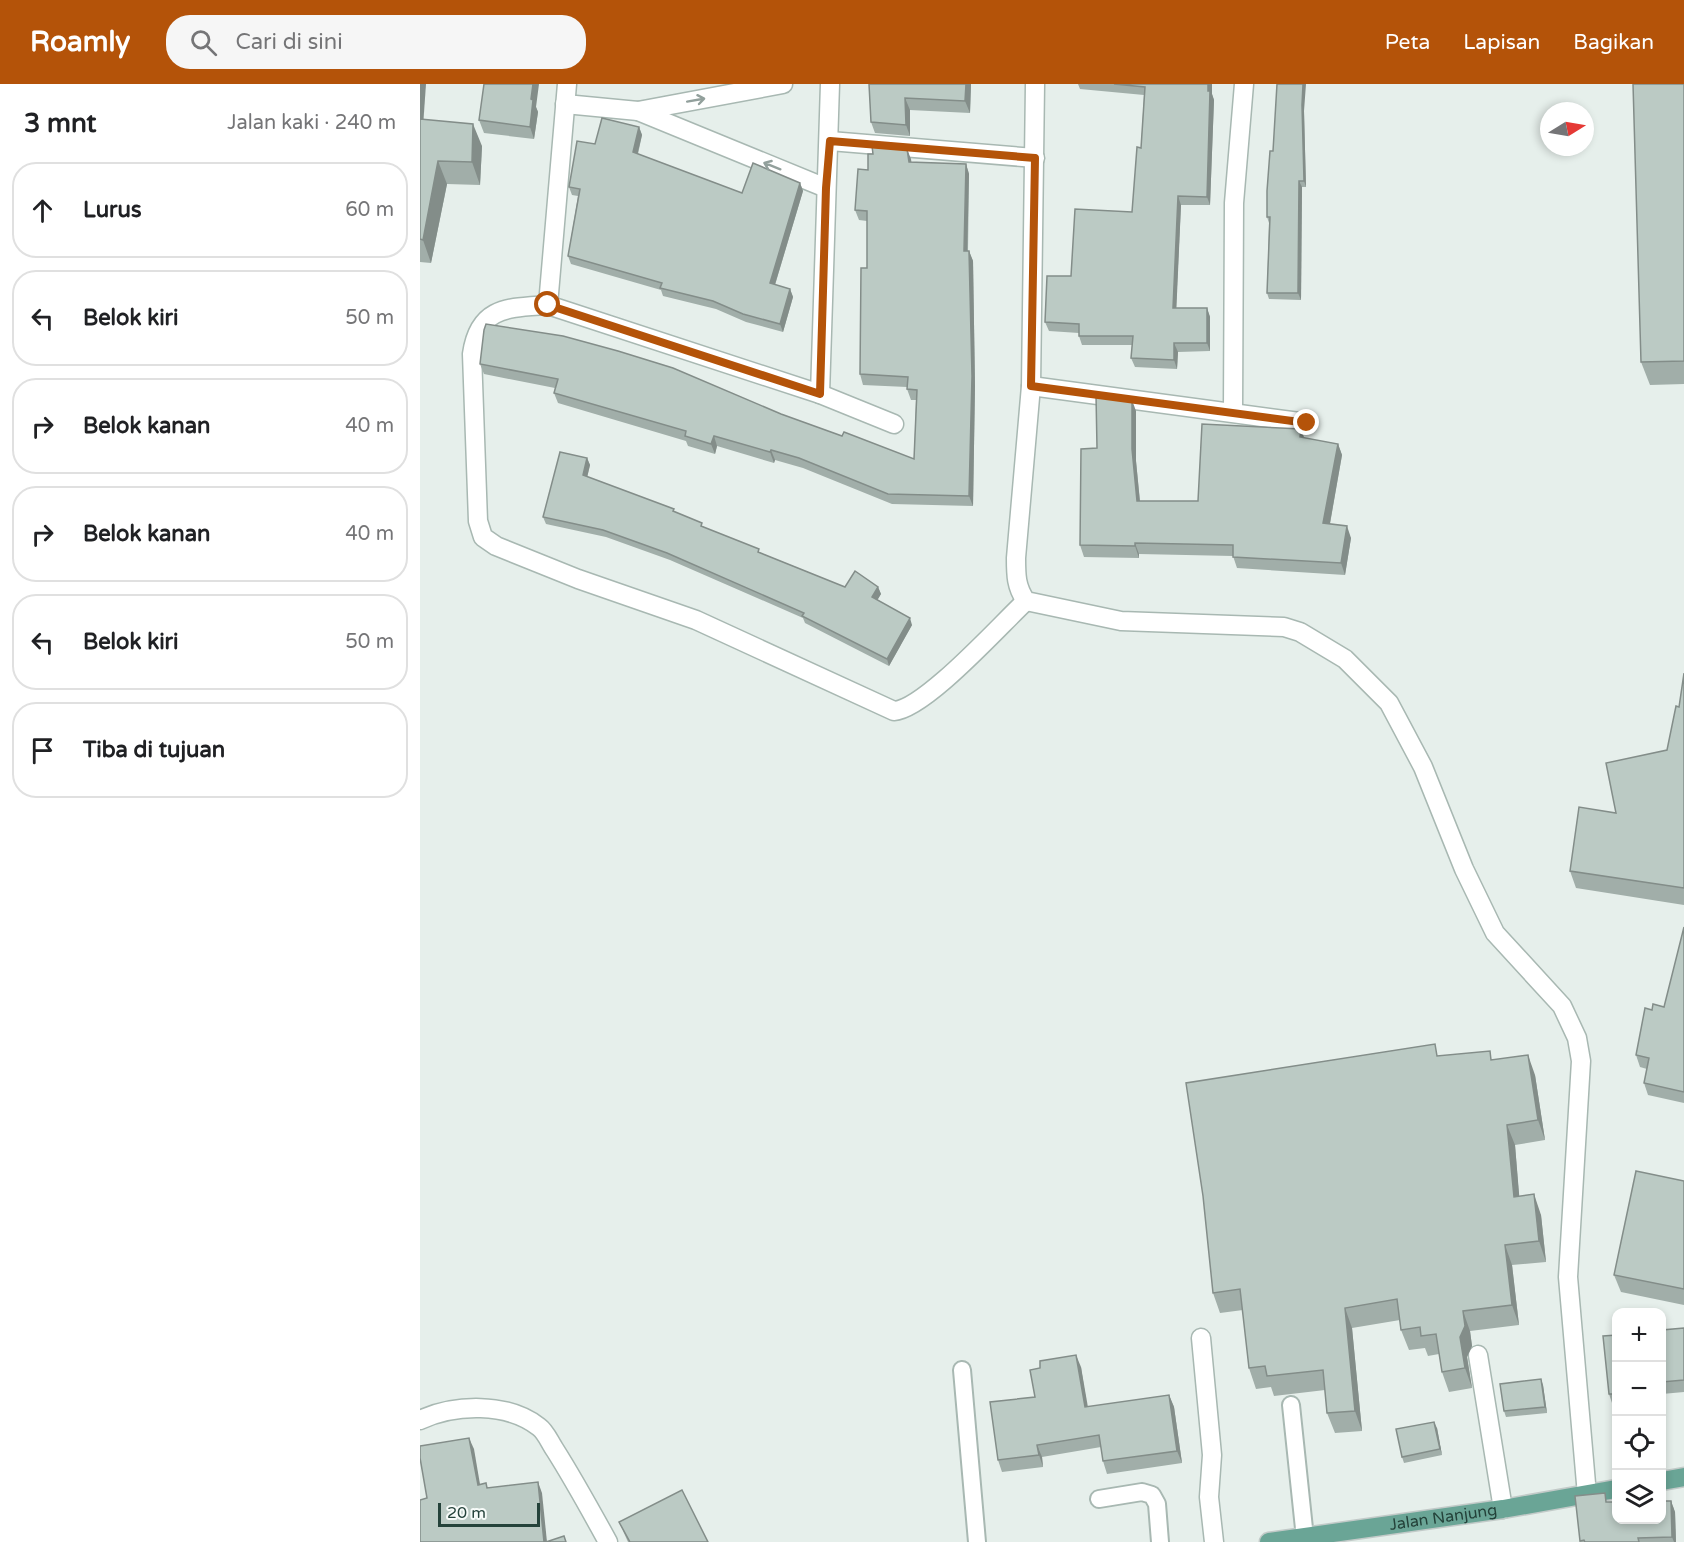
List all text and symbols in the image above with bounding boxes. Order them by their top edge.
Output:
search box [166,15,586,69]
text: Roamly [30,25,130,59]
icon: search [187,26,220,59]
text: Cari di sini [235,29,343,55]
text: Peta [1385,30,1430,55]
text: Lapisan [1463,30,1540,55]
text: Bagikan [1573,30,1654,55]
one-way arrow [685,94,705,105]
north arrow [1540,102,1594,156]
text: 3 mnt [24,108,96,139]
text: Jalan kaki · 240 m [227,111,396,135]
one-way arrow [763,160,781,171]
icon: ahead [26,194,59,227]
text: Lurus [83,197,141,223]
text: 60 m [345,198,394,222]
route start [534,291,560,317]
icon: left [26,302,59,335]
text: Belok kiri [83,305,179,331]
text: 50 m [345,306,394,330]
route end [1293,409,1319,435]
icon: right [26,410,59,443]
text: Belok kanan [83,413,210,439]
text: 40 m [345,414,394,438]
icon: right [26,518,59,551]
text: Belok kanan [83,521,210,547]
text: 40 m [345,522,394,546]
icon: left [26,626,59,659]
text: Belok kiri [83,629,179,655]
text: 50 m [345,630,394,654]
icon: arrive [26,734,59,767]
text: Tiba di tujuan [83,737,225,763]
map controls [1612,1308,1666,1524]
button: + [1612,1308,1666,1362]
button: − [1612,1362,1666,1416]
button: locate [1612,1416,1666,1470]
button: layers [1612,1470,1666,1524]
scale bar [438,1500,540,1528]
street label: Jalan Nanjung [1388,1500,1498,1535]
text: 20 m [447,1503,486,1523]

